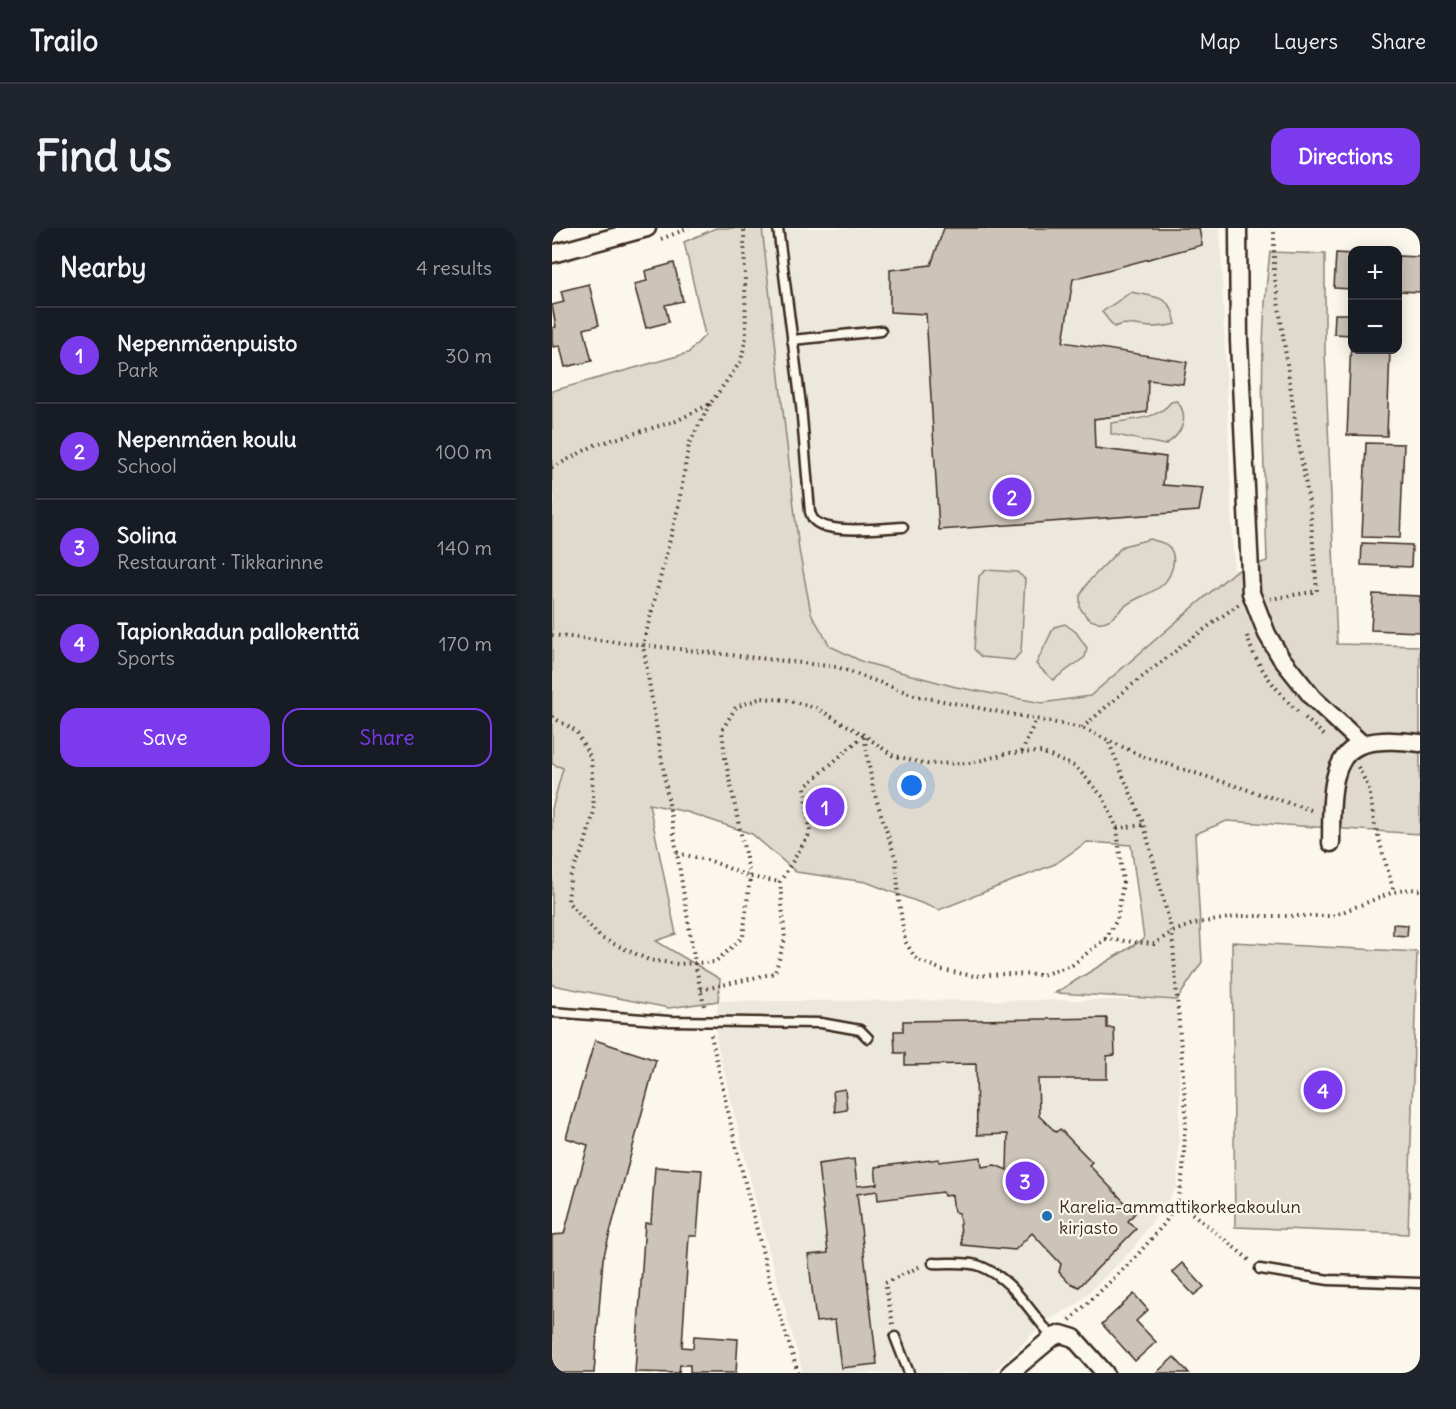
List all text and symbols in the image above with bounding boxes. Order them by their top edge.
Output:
text: Trailo [30,23,98,59]
text: Map [1200,28,1240,55]
text: Layers [1273,28,1338,55]
text: Share [1371,28,1426,55]
button: Directions [1271,128,1420,185]
text: Find us [36,130,172,182]
map controls [1348,246,1402,354]
button: + [1348,246,1402,300]
text: Nearby [60,251,146,284]
text: 4 results [416,255,492,280]
button: − [1348,300,1402,354]
text: Nepenmäenpuisto [117,329,297,357]
text: 1 [76,343,83,368]
text: 30 m [445,343,492,368]
text: Park [117,357,158,382]
text: Nepenmäen koulu [117,425,297,453]
text: 2 [74,439,85,464]
text: 100 m [435,439,492,464]
text: School [117,453,177,478]
pin: 2 [992,474,1032,520]
text: Solina [117,521,177,549]
text: 3 [74,535,85,560]
text: 140 m [437,535,492,560]
text: Restaurant · Tikkarinne [117,549,324,574]
text: Tapionkadun pallokenttä [117,617,360,645]
text: 4 [74,631,85,656]
text: 170 m [439,631,492,656]
text: Sports [117,645,175,670]
button: Save [60,708,270,767]
button: Share [282,708,492,767]
your location [897,771,926,800]
pin: 1 [806,784,844,830]
pin: 4 [1304,1068,1342,1112]
pin: 3 [1006,1158,1044,1204]
place label: Karelia-ammattikorkeakoulun kirjasto [1059,1195,1301,1239]
marker: Karelia-ammattikorkeakoulun kirjasto [1040,1209,1054,1223]

